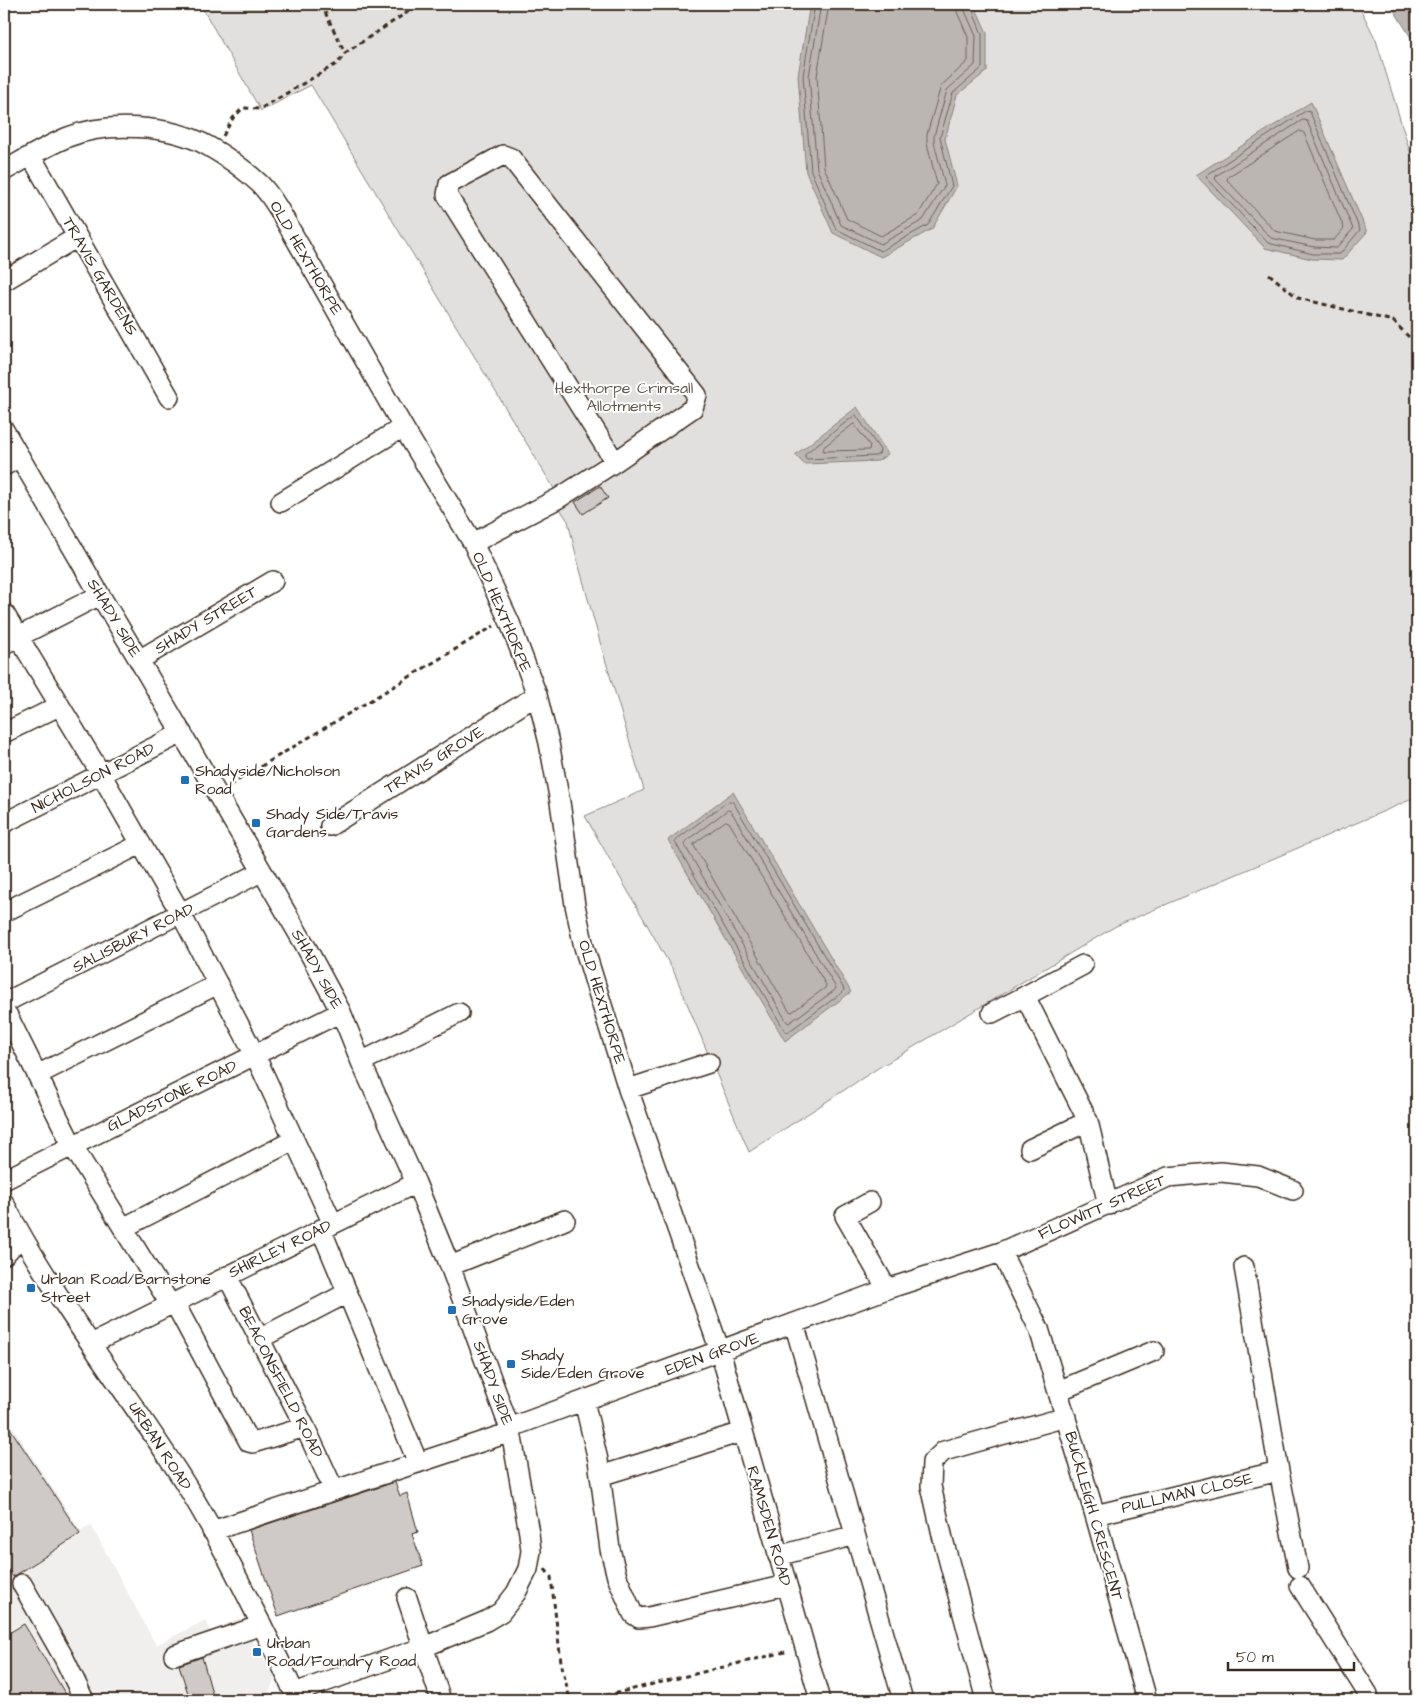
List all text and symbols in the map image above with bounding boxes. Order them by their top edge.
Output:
street label: OLD HEXTHORPE [264,197,348,320]
street label: TRAVIS GARDENS [57,213,143,339]
park label: Hexthorpe Crimsall Allotments [555,377,693,417]
street label: OLD HEXTHORPE [467,548,537,676]
street label: SHADY SIDE [82,575,146,662]
street label: SHADY STREET [151,581,261,659]
street label: TRAVIS GROVE [380,720,488,799]
street label: NICHOLSON ROAD [28,737,158,819]
place label: Shadyside/Nicholson Road [195,760,340,800]
marker: Shadyside/Nicholson Road [179,774,191,786]
place label: Shady Side/Travis Gardens [266,803,398,843]
marker: Shady Side/Travis Gardens [250,817,262,829]
street label: SALISBURY ROAD [68,898,198,978]
street label: SHADY SIDE [286,925,348,1013]
street label: OLD HEXTHORPE [573,937,632,1067]
street label: GLADSTONE ROAD [103,1055,241,1137]
street label: FLOWITT STREET [1035,1169,1169,1245]
street label: SHIRLEY ROAD [225,1215,335,1283]
place label: Urban Road/Barnstone Street [41,1268,211,1308]
marker: Urban Road/Barnstone Street [25,1282,37,1294]
place label: Shadyside/Eden Grove [462,1290,574,1330]
street label: BEACONSFIELD ROAD [233,1303,329,1461]
marker: Shadyside/Eden Grove [446,1304,458,1316]
street label: EDEN GROVE [662,1327,763,1381]
street label: SHADY SIDE [468,1338,519,1429]
place label: Shady Side/Eden Grove [521,1344,645,1384]
marker: Shady Side/Eden Grove [505,1358,517,1370]
street label: URBAN ROAD [123,1398,197,1494]
street label: BUCKLEIGH CRESCENT [1059,1429,1129,1603]
street label: RAMSDEN ROAD [741,1463,797,1589]
street label: PULLMAN CLOSE [1119,1467,1255,1519]
place label: Urban Road/Foundry Road [267,1632,416,1673]
scale bar [1228,1639,1355,1671]
marker: Urban Road/Foundry Road [251,1646,263,1658]
text: 50 m [1236,1647,1274,1668]

